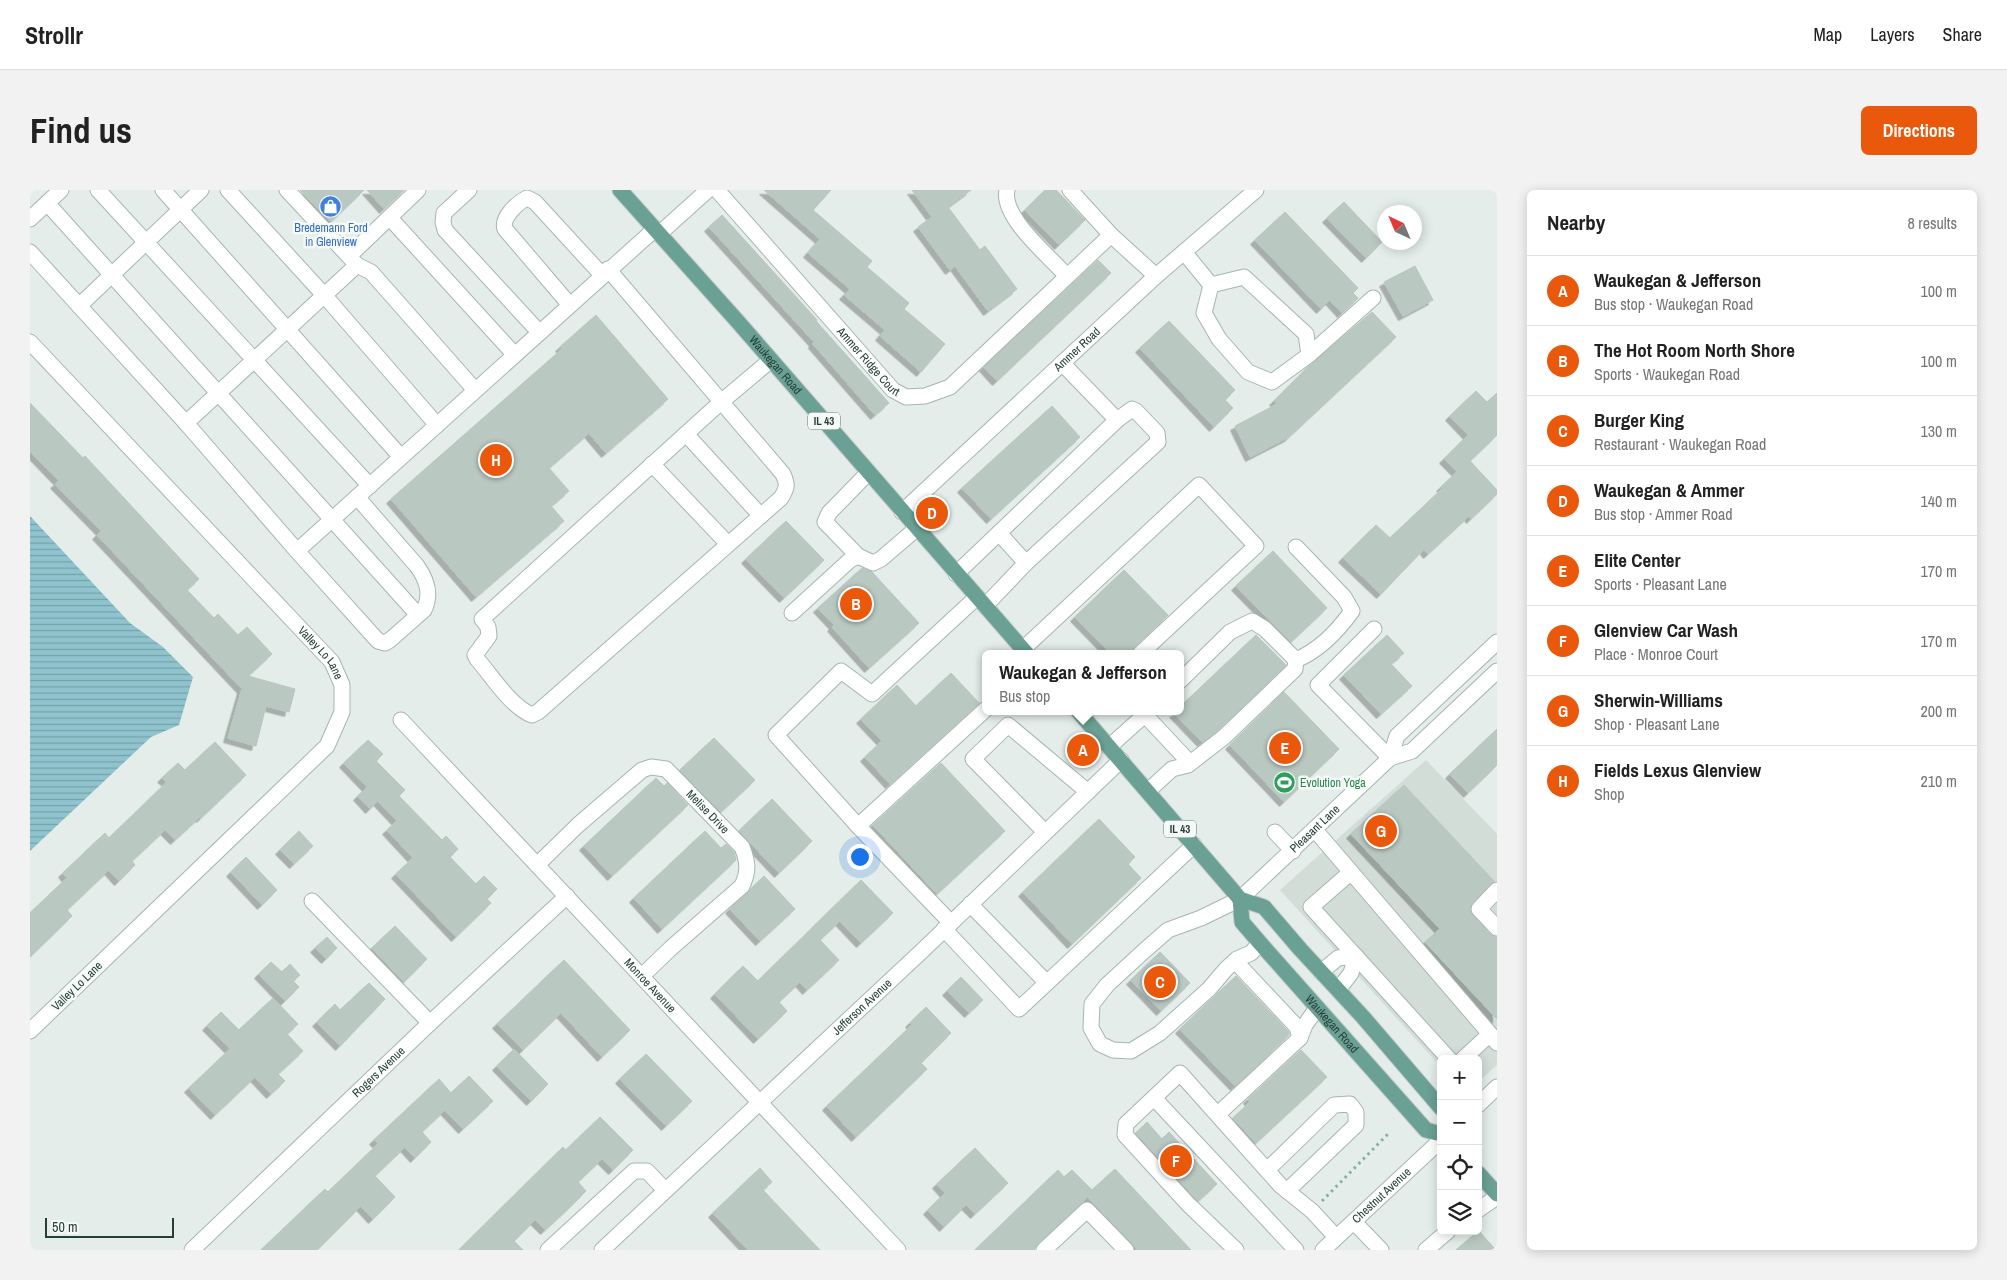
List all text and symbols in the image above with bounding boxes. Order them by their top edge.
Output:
text: Strollr [25,19,83,51]
text: Map [1814,22,1842,47]
text: Layers [1870,22,1915,47]
text: Share [1943,22,1982,47]
button: Directions [1861,106,1977,155]
text: Find us [30,107,132,154]
shop icon: Bredemann Ford in Glenview [319,195,343,219]
north arrow [1377,205,1422,250]
text: Nearby [1547,208,1605,237]
text: 8 results [1907,212,1957,234]
place label: Bredemann Ford in Glenview [294,220,368,250]
text: Waukegan & Jefferson [1594,267,1761,293]
text: A [1558,280,1568,302]
text: 100 m [1921,280,1957,302]
text: Bus stop · Waukegan Road [1594,293,1753,315]
street label: Ammer Ridge Court [833,323,903,400]
street label: Ammer Road [1050,324,1104,376]
street label: Waukegan Road [745,332,805,398]
text: The Hot Room North Shore [1594,337,1795,363]
text: B [1558,350,1568,372]
text: 100 m [1921,350,1957,372]
text: Sports · Waukegan Road [1594,363,1740,385]
text: Burger King [1594,407,1684,433]
road number: IL 43 [808,412,840,430]
text: C [1558,420,1568,442]
text: 130 m [1921,420,1957,442]
text: Restaurant · Waukegan Road [1594,433,1766,455]
pin: H [480,441,512,479]
text: Waukegan & Ammer [1594,477,1744,503]
text: D [1558,490,1568,512]
text: 140 m [1921,490,1957,512]
pin: D [916,494,948,532]
text: Bus stop · Ammer Road [1594,503,1733,525]
text: Elite Center [1594,547,1681,573]
text: E [1559,560,1567,582]
text: 170 m [1921,560,1957,582]
text: Sports · Pleasant Lane [1594,573,1727,595]
pin: B [840,585,872,623]
text: Glenview Car Wash [1594,617,1738,643]
street label: Valley Lo Lane [294,623,347,682]
text: F [1559,630,1567,652]
text: 170 m [1921,630,1957,652]
text: Place · Monroe Court [1594,643,1718,665]
popup [982,650,1184,715]
text: Waukegan & Jefferson [999,659,1167,685]
text: Bus stop [999,685,1050,707]
text: Sherwin-Williams [1594,687,1723,713]
text: G [1558,700,1568,722]
text: 200 m [1921,700,1957,722]
text: Shop · Pleasant Lane [1594,713,1719,735]
pin: E [1269,729,1301,767]
pin: A [1067,731,1099,769]
text: Fields Lexus Glenview [1594,757,1761,783]
text: H [1558,770,1568,792]
text: 210 m [1921,770,1957,792]
sports icon: Evolution Yoga [1272,771,1296,795]
place label: Evolution Yoga [1300,775,1366,791]
text: Shop [1594,783,1625,805]
street label: Melise Drive [683,786,733,837]
street label: Pleasant Lane [1286,801,1343,856]
pin: G [1365,812,1397,850]
road number: IL 43 [1164,820,1196,838]
your location [847,844,873,870]
street label: Monroe Avenue [621,955,679,1016]
street label: Valley Lo Lane [48,958,106,1014]
pin: C [1144,963,1176,1001]
street label: Jefferson Avenue [829,975,895,1039]
street label: Waukegan Road [1302,991,1362,1057]
street label: Rogers Avenue [349,1043,409,1101]
map controls [1437,1055,1482,1235]
button: + [1437,1055,1482,1100]
button: − [1437,1100,1482,1145]
pin: F [1160,1142,1192,1180]
button: locate [1437,1145,1482,1190]
street label: Chestnut Avenue [1349,1164,1414,1227]
button: layers [1437,1190,1482,1235]
scale bar [45,1215,174,1238]
text: 50 m [52,1218,78,1236]

